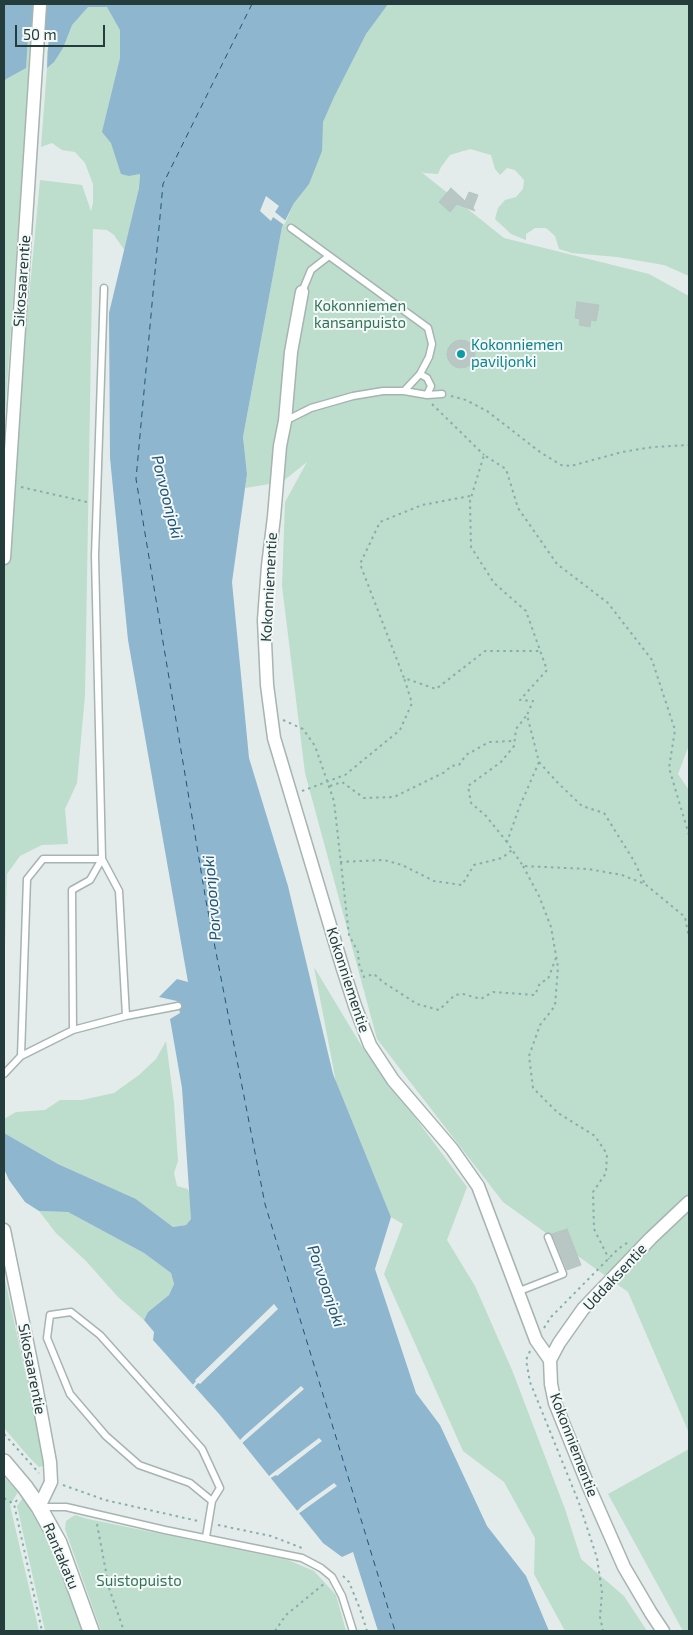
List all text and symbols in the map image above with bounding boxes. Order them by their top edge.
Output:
scale bar [18,15,108,47]
text: 50 m [23,25,57,43]
street label: Sikosaarentie [10,234,34,328]
park label: Kokonniemen kansanpuisto [314,297,406,332]
place label: Kokonniemen paviljonki [471,336,563,371]
marker: Kokonniemen paviljonki [455,348,467,360]
water label: Porvoonjoki [147,453,187,541]
street label: Kokonniementie [257,532,281,642]
water label: Porvoonjoki [199,854,225,942]
street label: Kokonniementie [322,925,374,1035]
street label: Uddaksentie [579,1240,651,1314]
water label: Porvoonjoki [303,1242,349,1330]
street label: Sikosaarentie [14,1322,50,1416]
street label: Kokonniementie [546,1391,602,1499]
street label: Rantakatu [39,1520,83,1592]
park label: Suistopuisto [96,1572,182,1590]

